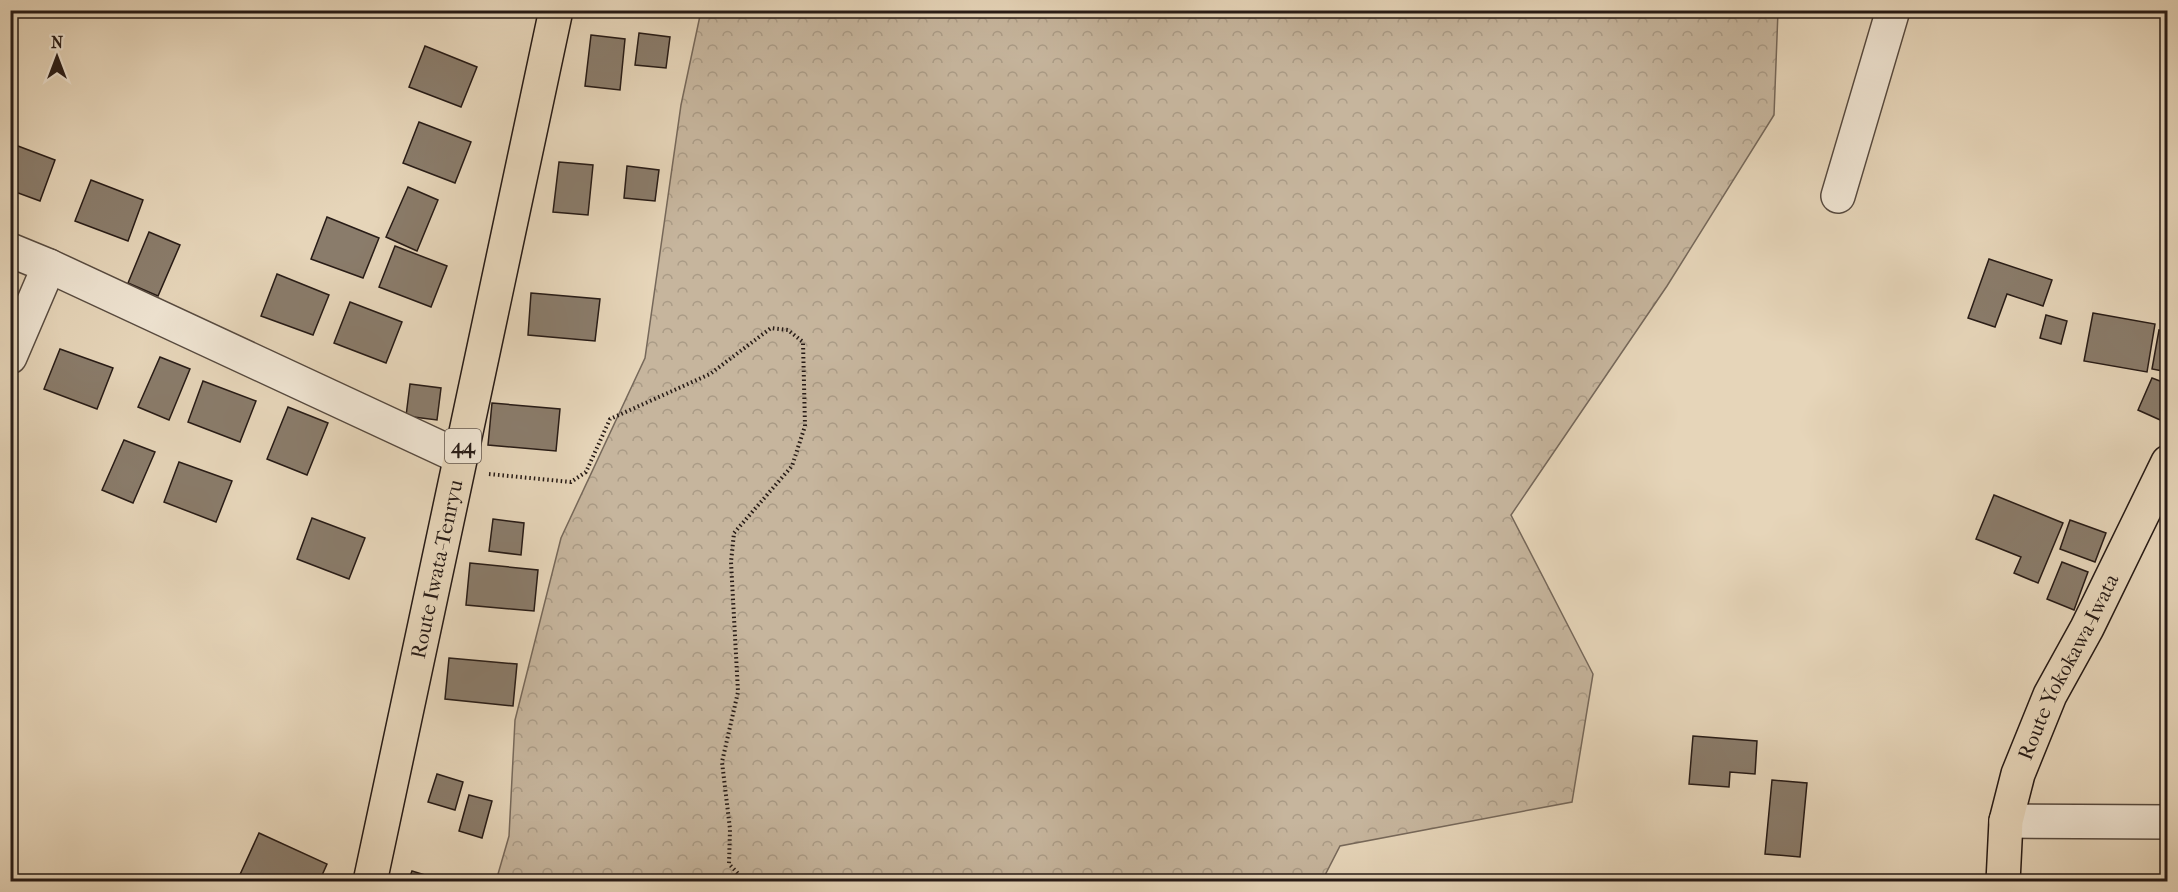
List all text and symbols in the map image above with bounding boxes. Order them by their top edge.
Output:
north arrow [27,27,87,87]
text: N [51,33,64,52]
road number: 44 [445,429,481,463]
street label: Route Iwata-Tenryu [406,477,468,661]
street label: Route Yokokawa-Iwata [2013,570,2124,763]

